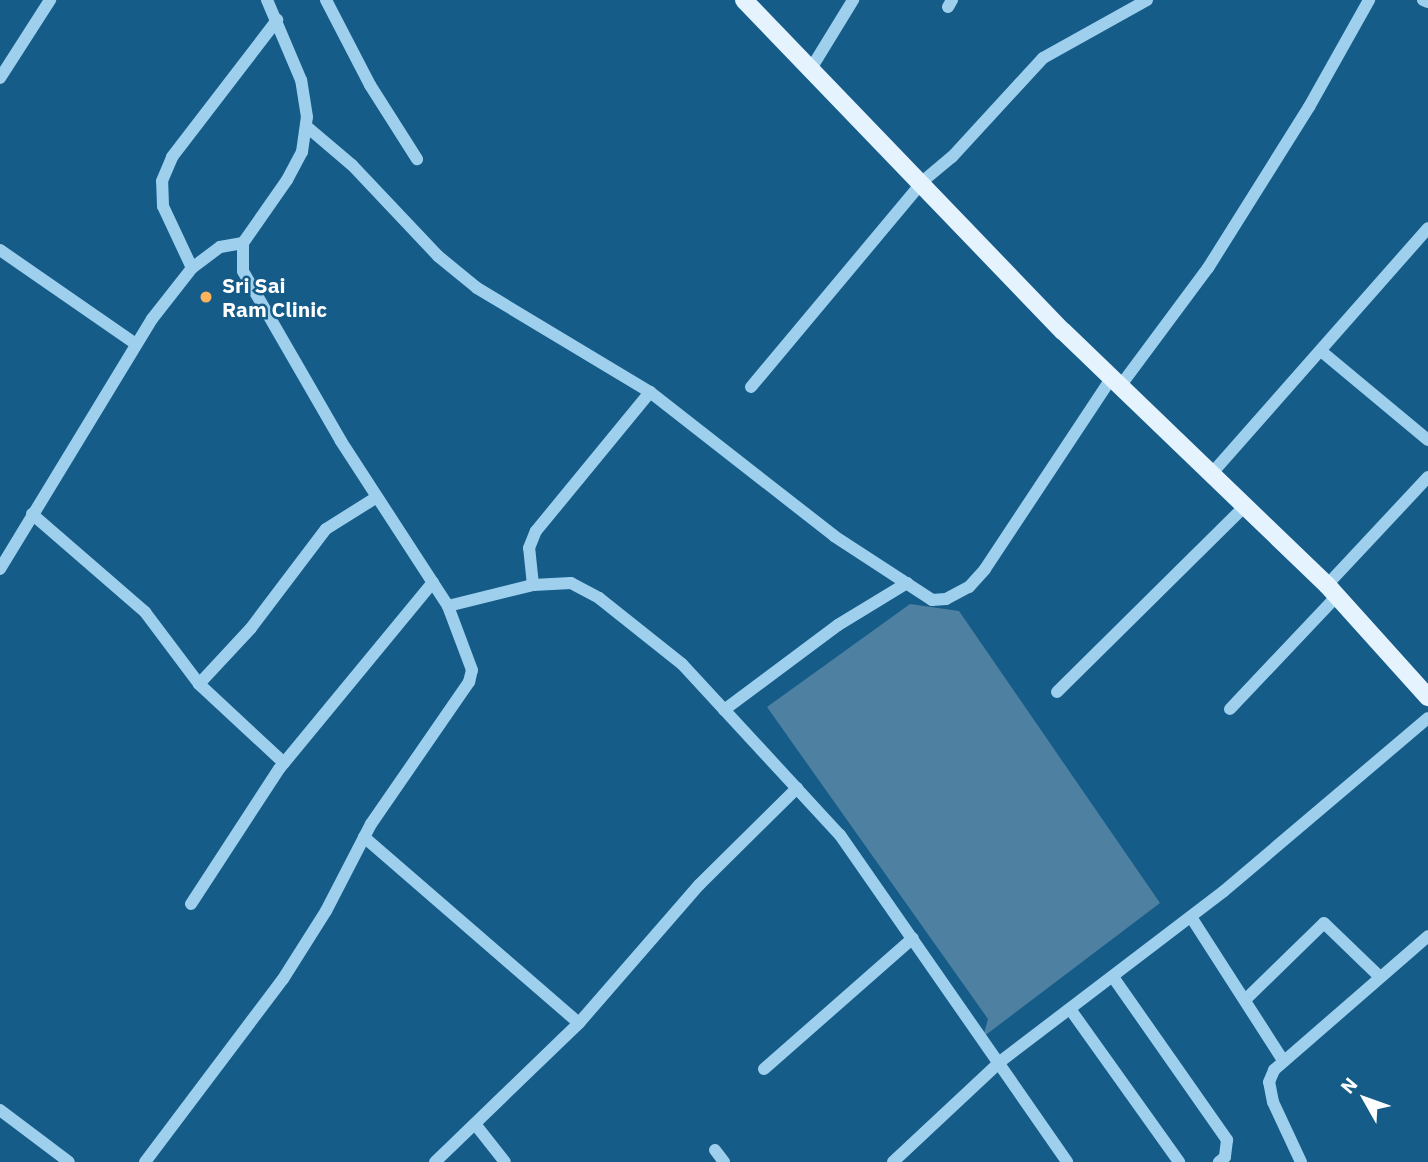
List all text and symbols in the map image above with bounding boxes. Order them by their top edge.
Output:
place label: Sri Sai Ram Clinic [222,272,327,322]
marker: Sri Sai Ram Clinic [196,287,216,307]
north arrow [1330,1064,1400,1134]
text: N [1335,1073,1363,1098]

